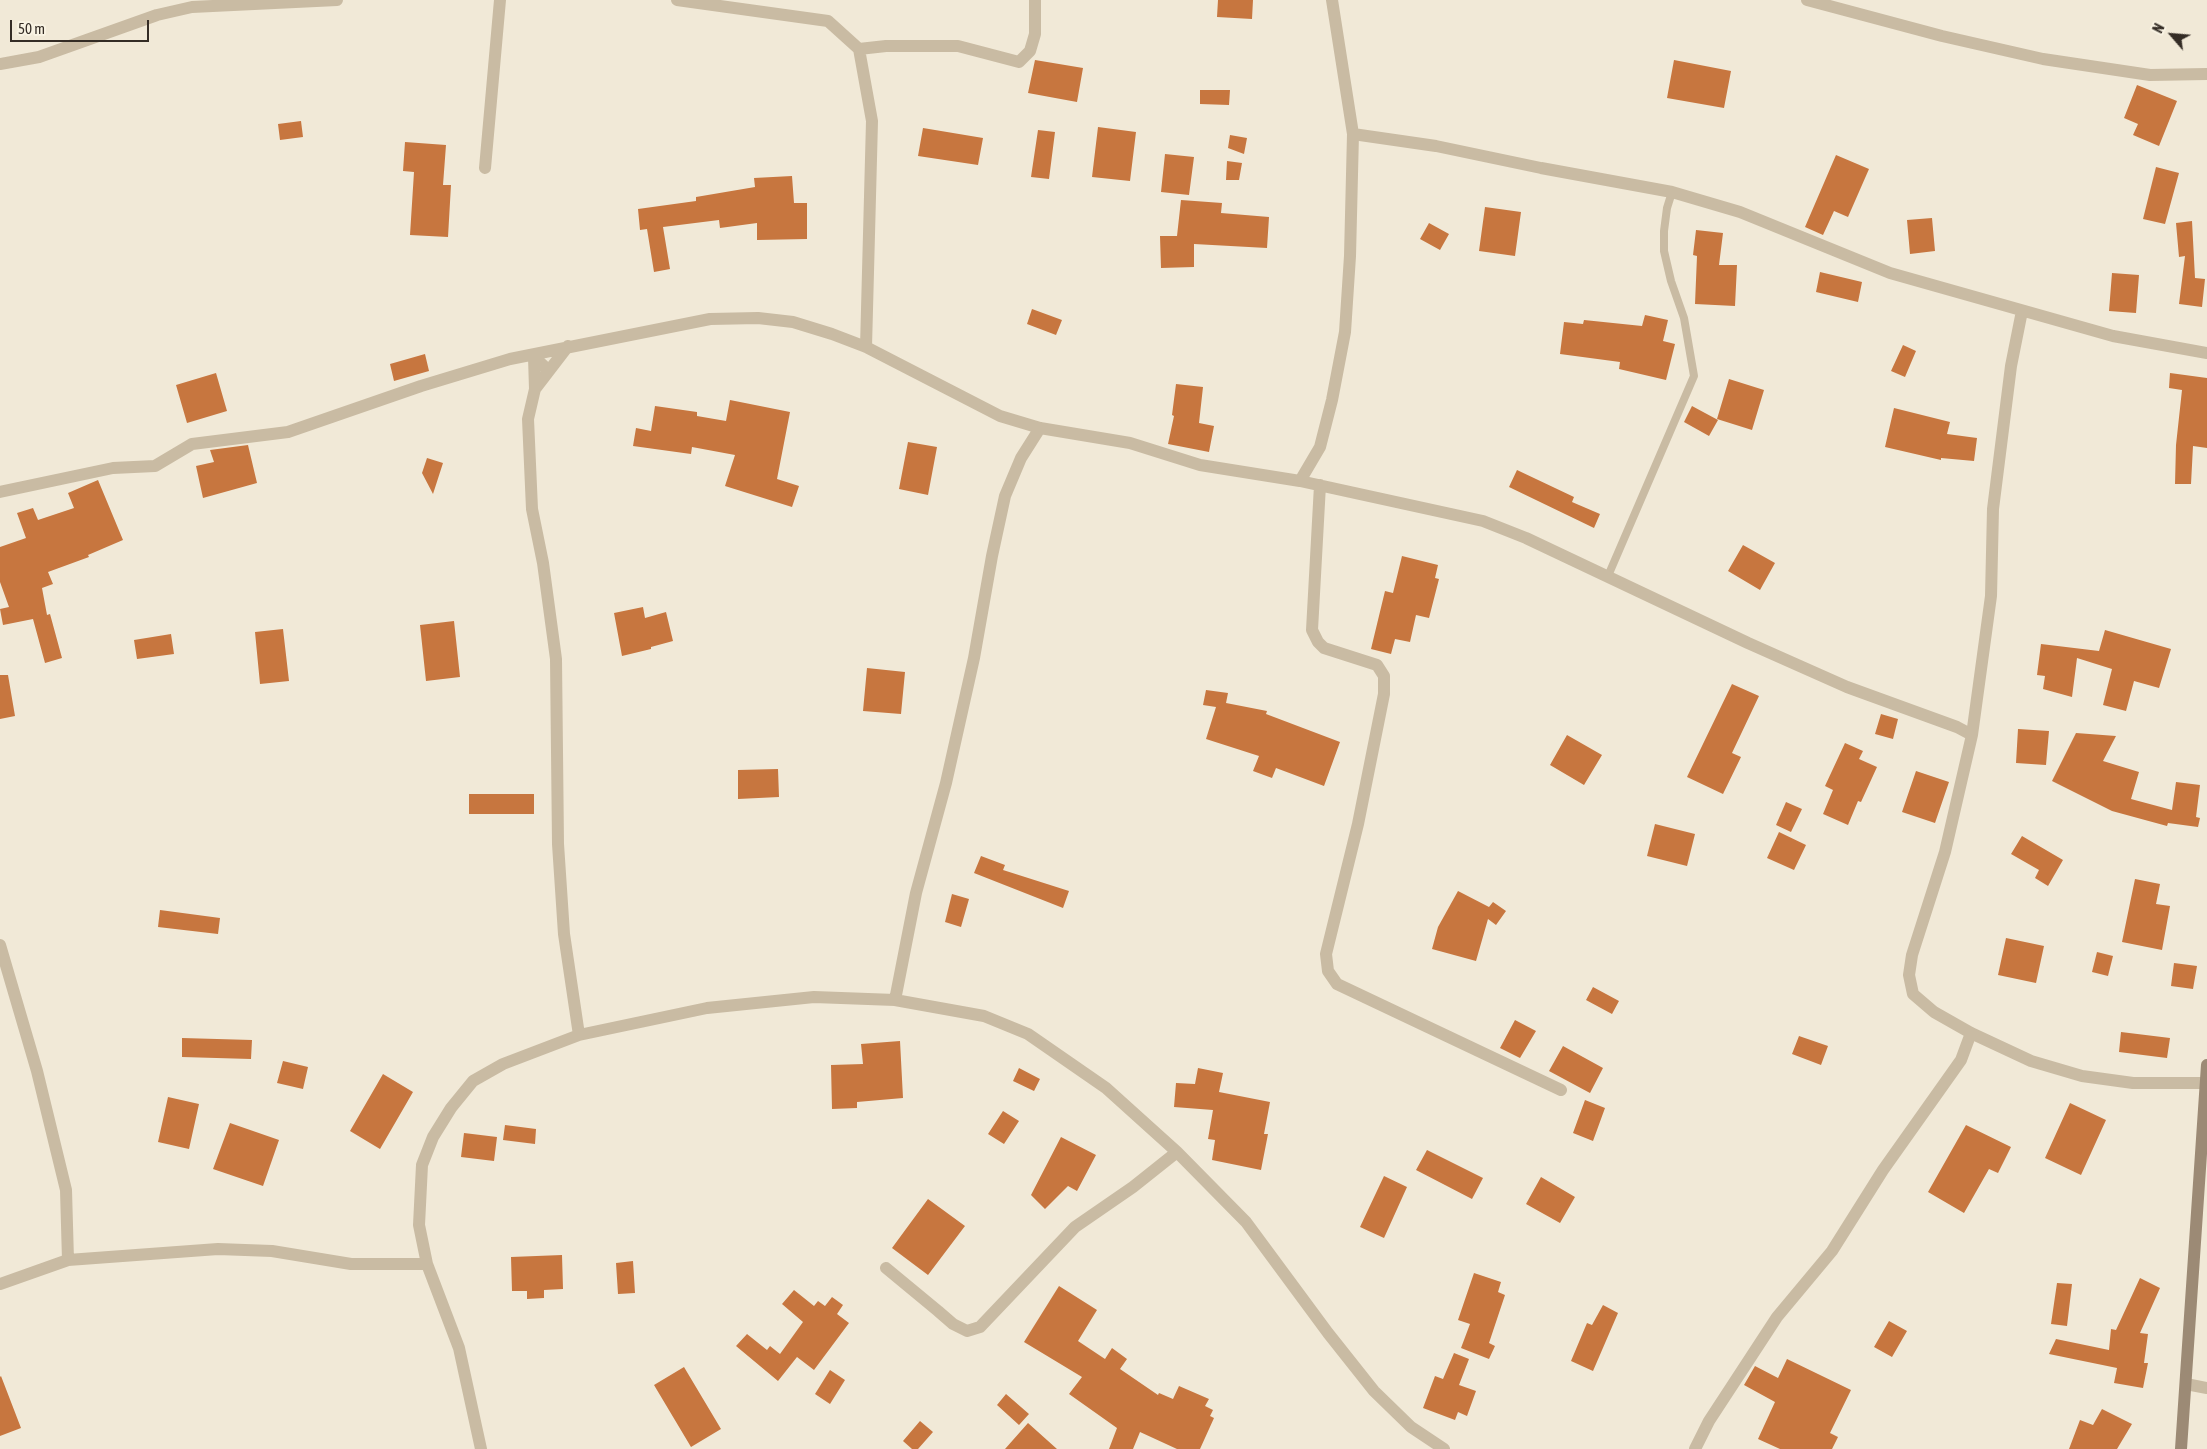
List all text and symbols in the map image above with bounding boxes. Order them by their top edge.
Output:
scale bar [12,10,151,42]
north arrow [2147,10,2197,60]
text: 50 m [18,20,45,37]
text: N [2150,21,2168,36]

